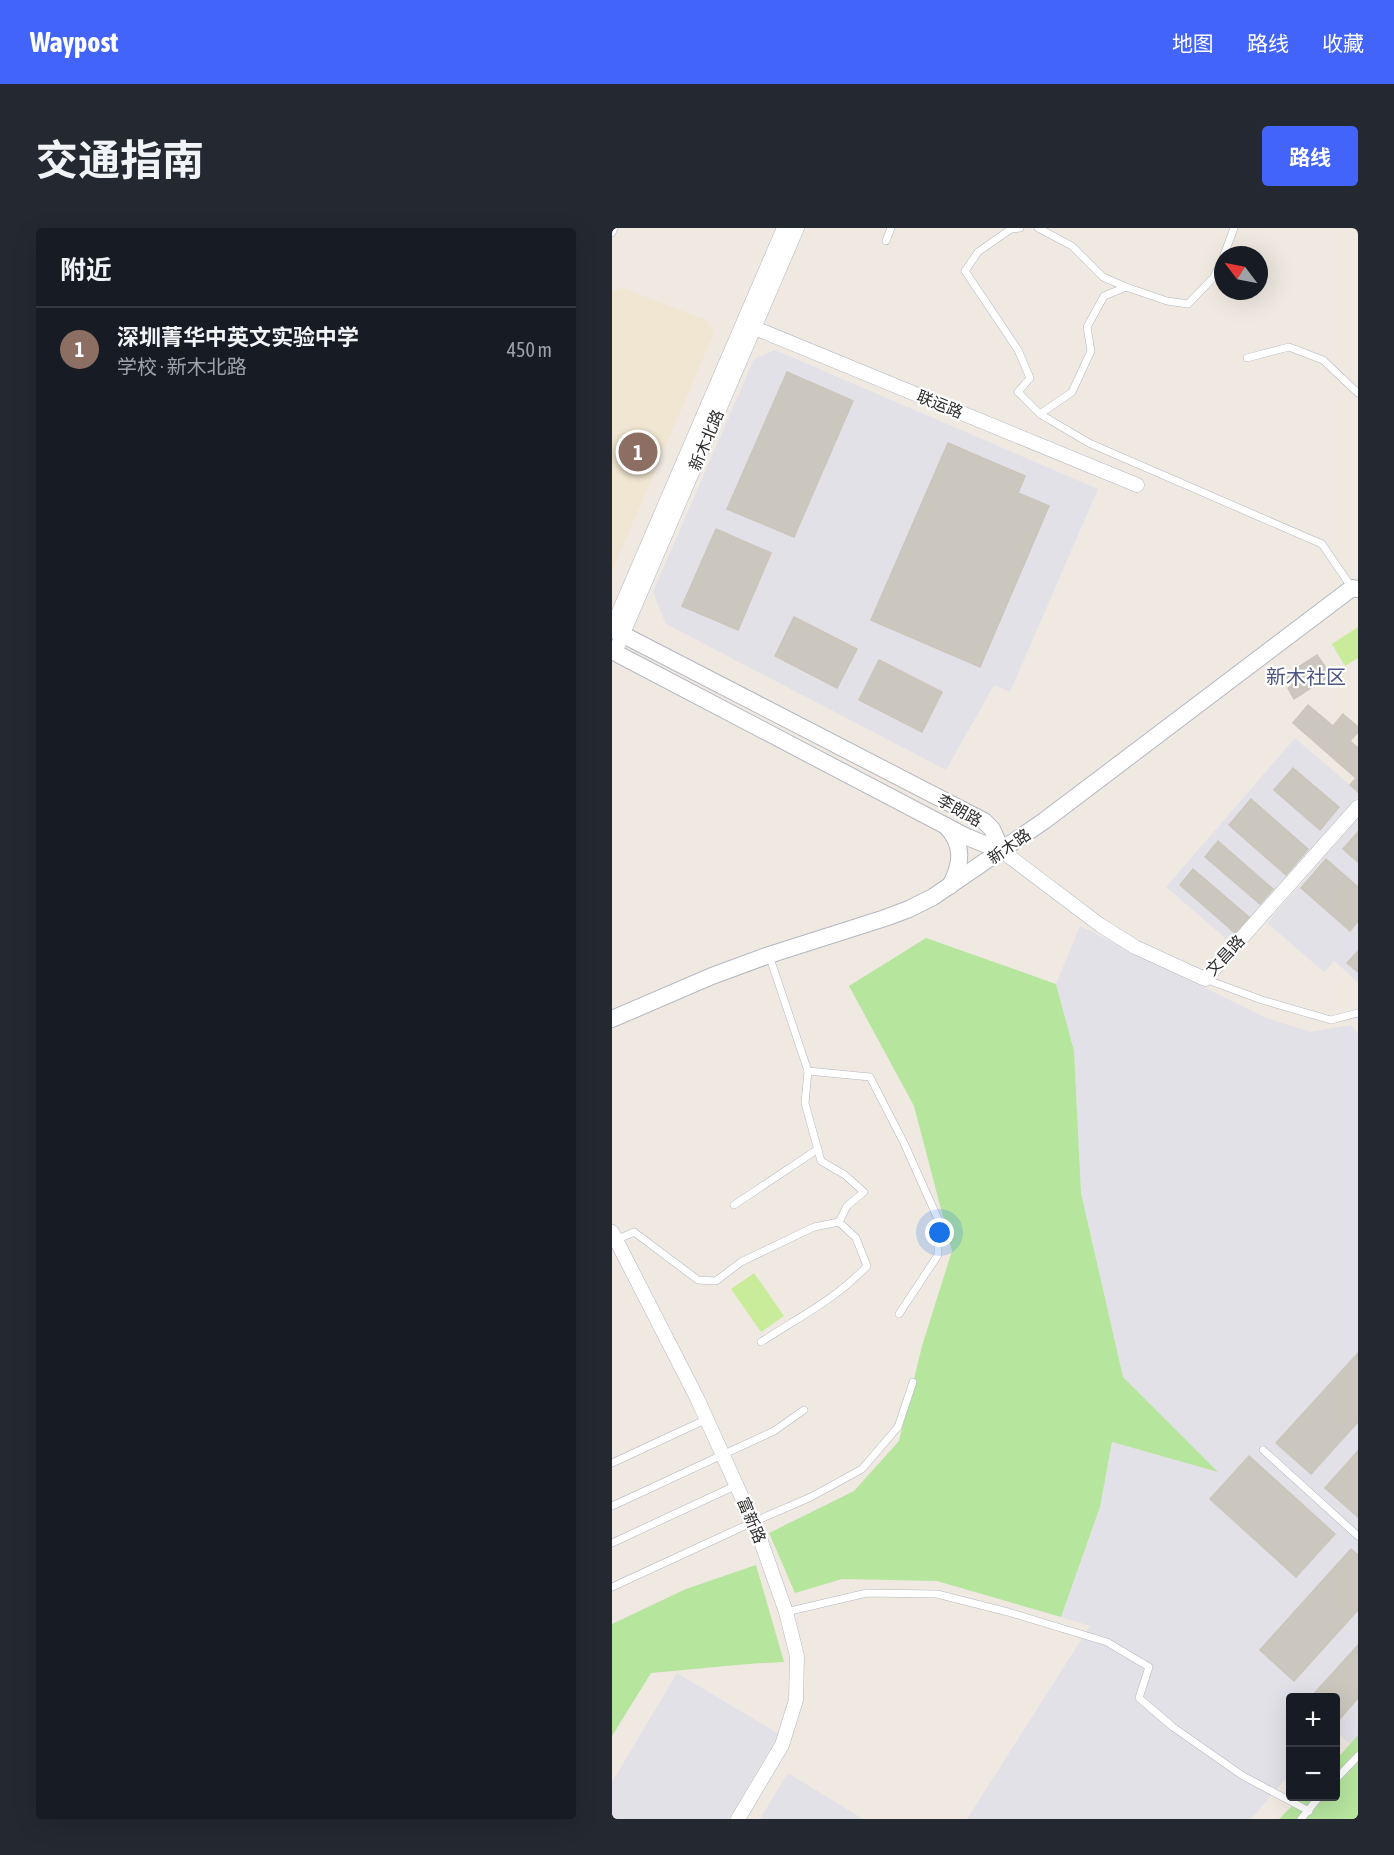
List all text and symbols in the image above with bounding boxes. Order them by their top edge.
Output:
text: Waypost [30,26,118,58]
text: 地图 [1172,31,1214,55]
text: 路线 [1247,31,1289,55]
text: 收藏 [1322,31,1364,55]
button: 路线 [1262,126,1358,186]
text: 交通指南 [36,136,204,184]
north arrow [1214,246,1268,300]
text: 附近 [60,255,112,285]
text: 深圳菁华中英文实验中学 [117,324,359,350]
text: 1 [75,338,84,361]
text: 450 m [507,338,552,361]
text: 学校 · 新木北路 [117,355,247,378]
street label: 联运路 [914,387,966,421]
street label: 新木北路 [685,407,727,473]
pin: 1 [618,430,658,474]
district label: 新木社区 [1266,665,1346,688]
street label: 李朗路 [935,790,985,830]
street label: 新木路 [984,825,1034,867]
street label: 文昌路 [1202,931,1248,979]
your location [925,1218,954,1247]
street label: 富新路 [734,1494,770,1546]
map controls [1286,1693,1340,1801]
button: + [1286,1693,1340,1747]
button: − [1286,1747,1340,1801]

